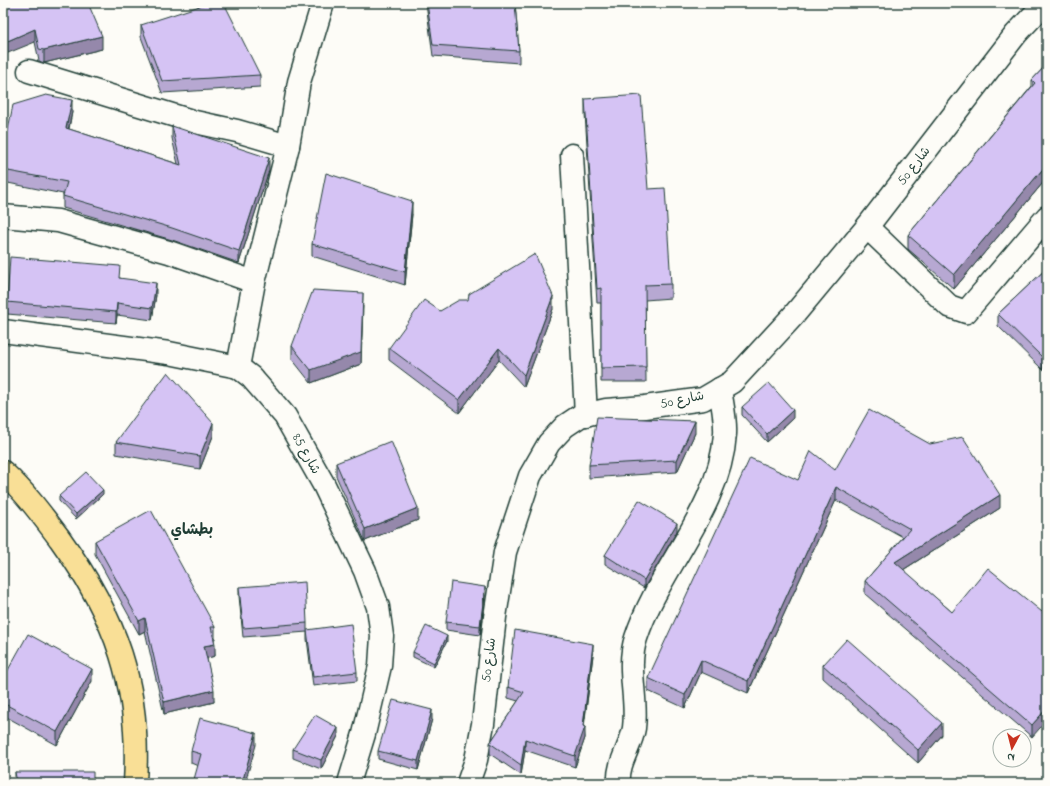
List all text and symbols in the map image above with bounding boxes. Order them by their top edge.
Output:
street label: شارع 50 [893,143,935,189]
street label: شارع 50 [658,386,706,414]
street label: شارع 85 [287,430,325,478]
district label: بطشاي [171,519,213,541]
street label: شارع 50 [477,637,501,683]
north arrow [992,728,1032,768]
text: N [1006,749,1016,765]

